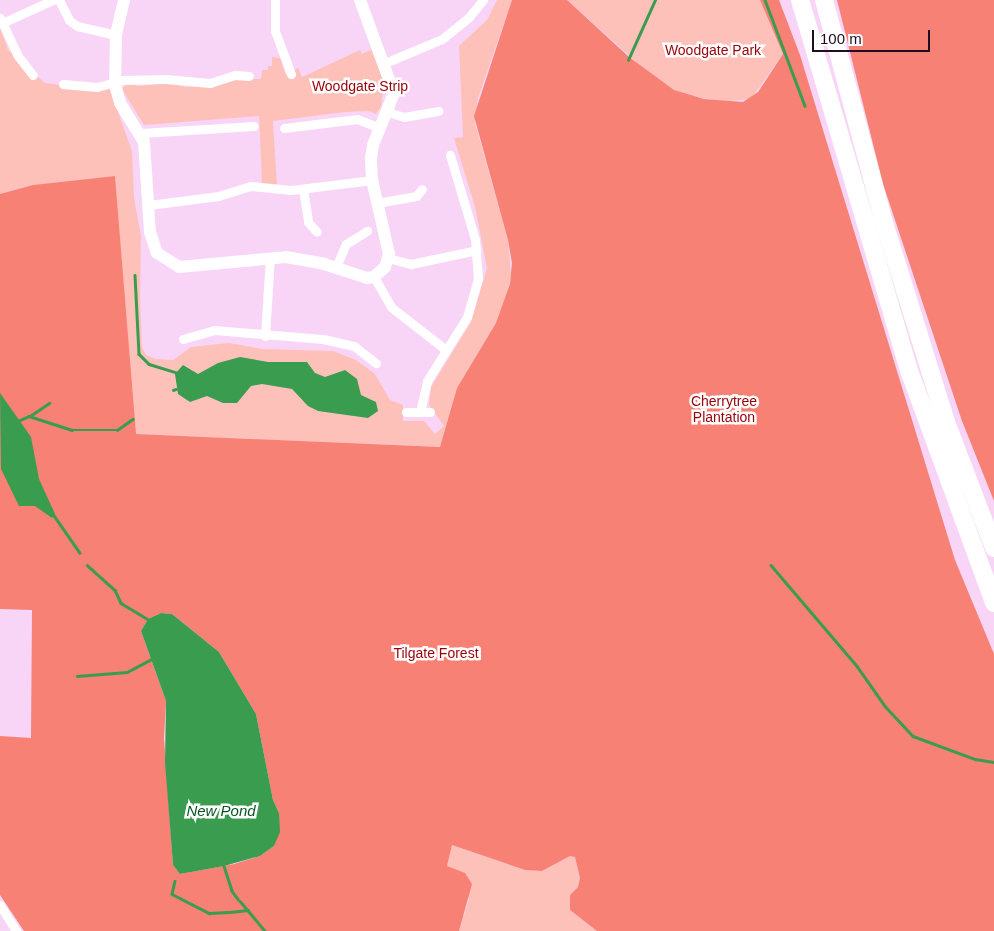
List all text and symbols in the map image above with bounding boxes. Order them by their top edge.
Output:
scale bar [814,20,932,52]
text: 100 m [820,30,862,47]
park label: Woodgate Park [665,42,761,58]
park label: Woodgate Strip [312,78,408,94]
park label: Cherrytree Plantation [691,393,757,426]
park label: Tilgate Forest [393,645,479,661]
water label: New Pond [186,802,256,820]

